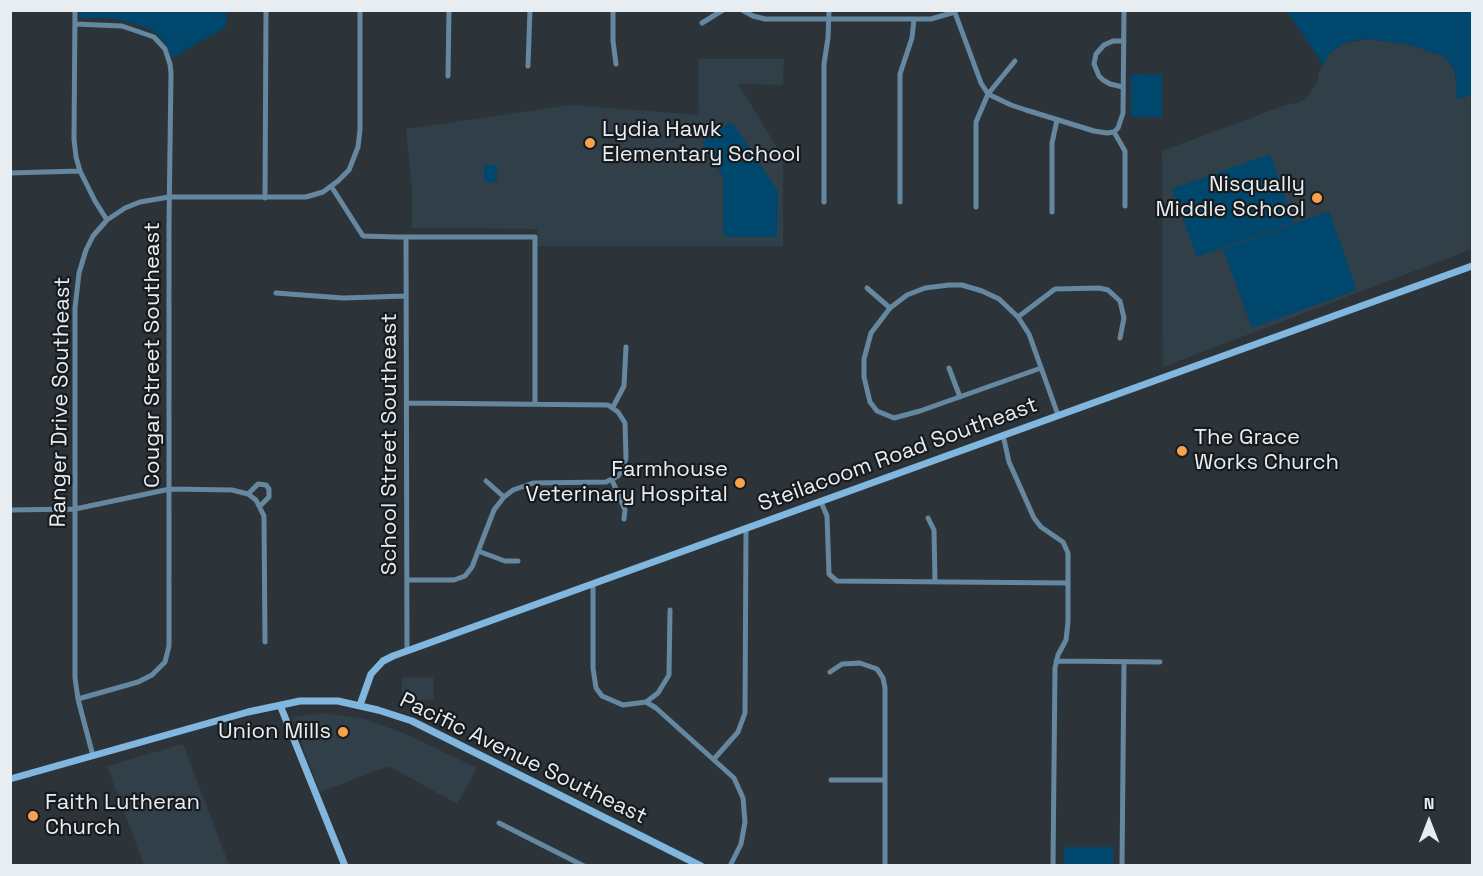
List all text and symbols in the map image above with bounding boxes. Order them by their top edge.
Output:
place label: Lydia Hawk Elementary School [602,117,801,168]
marker: Lydia Hawk Elementary School [583,136,597,150]
place label: Nisqually Middle School [1155,172,1305,224]
marker: Nisqually Middle School [1310,191,1324,205]
street label: Cougar Street Southeast [140,222,166,488]
street label: Ranger Drive Southeast [46,276,76,528]
street label: School Street Southeast [377,313,403,575]
street label: Steilacoom Road Southeast [755,392,1041,518]
place label: The Grace Works Church [1194,425,1339,476]
marker: The Grace Works Church [1175,444,1189,458]
place label: Farmhouse Veterinary Hospital [525,457,728,508]
marker: Farmhouse Veterinary Hospital [733,476,747,490]
street label: Pacific Avenue Southeast [395,688,651,830]
place label: Union Mills [218,719,331,745]
marker: Union Mills [336,725,350,739]
place label: Faith Lutheran Church [45,790,200,842]
north arrow [1399,792,1459,852]
text: N [1424,793,1434,814]
marker: Faith Lutheran Church [26,809,40,823]

